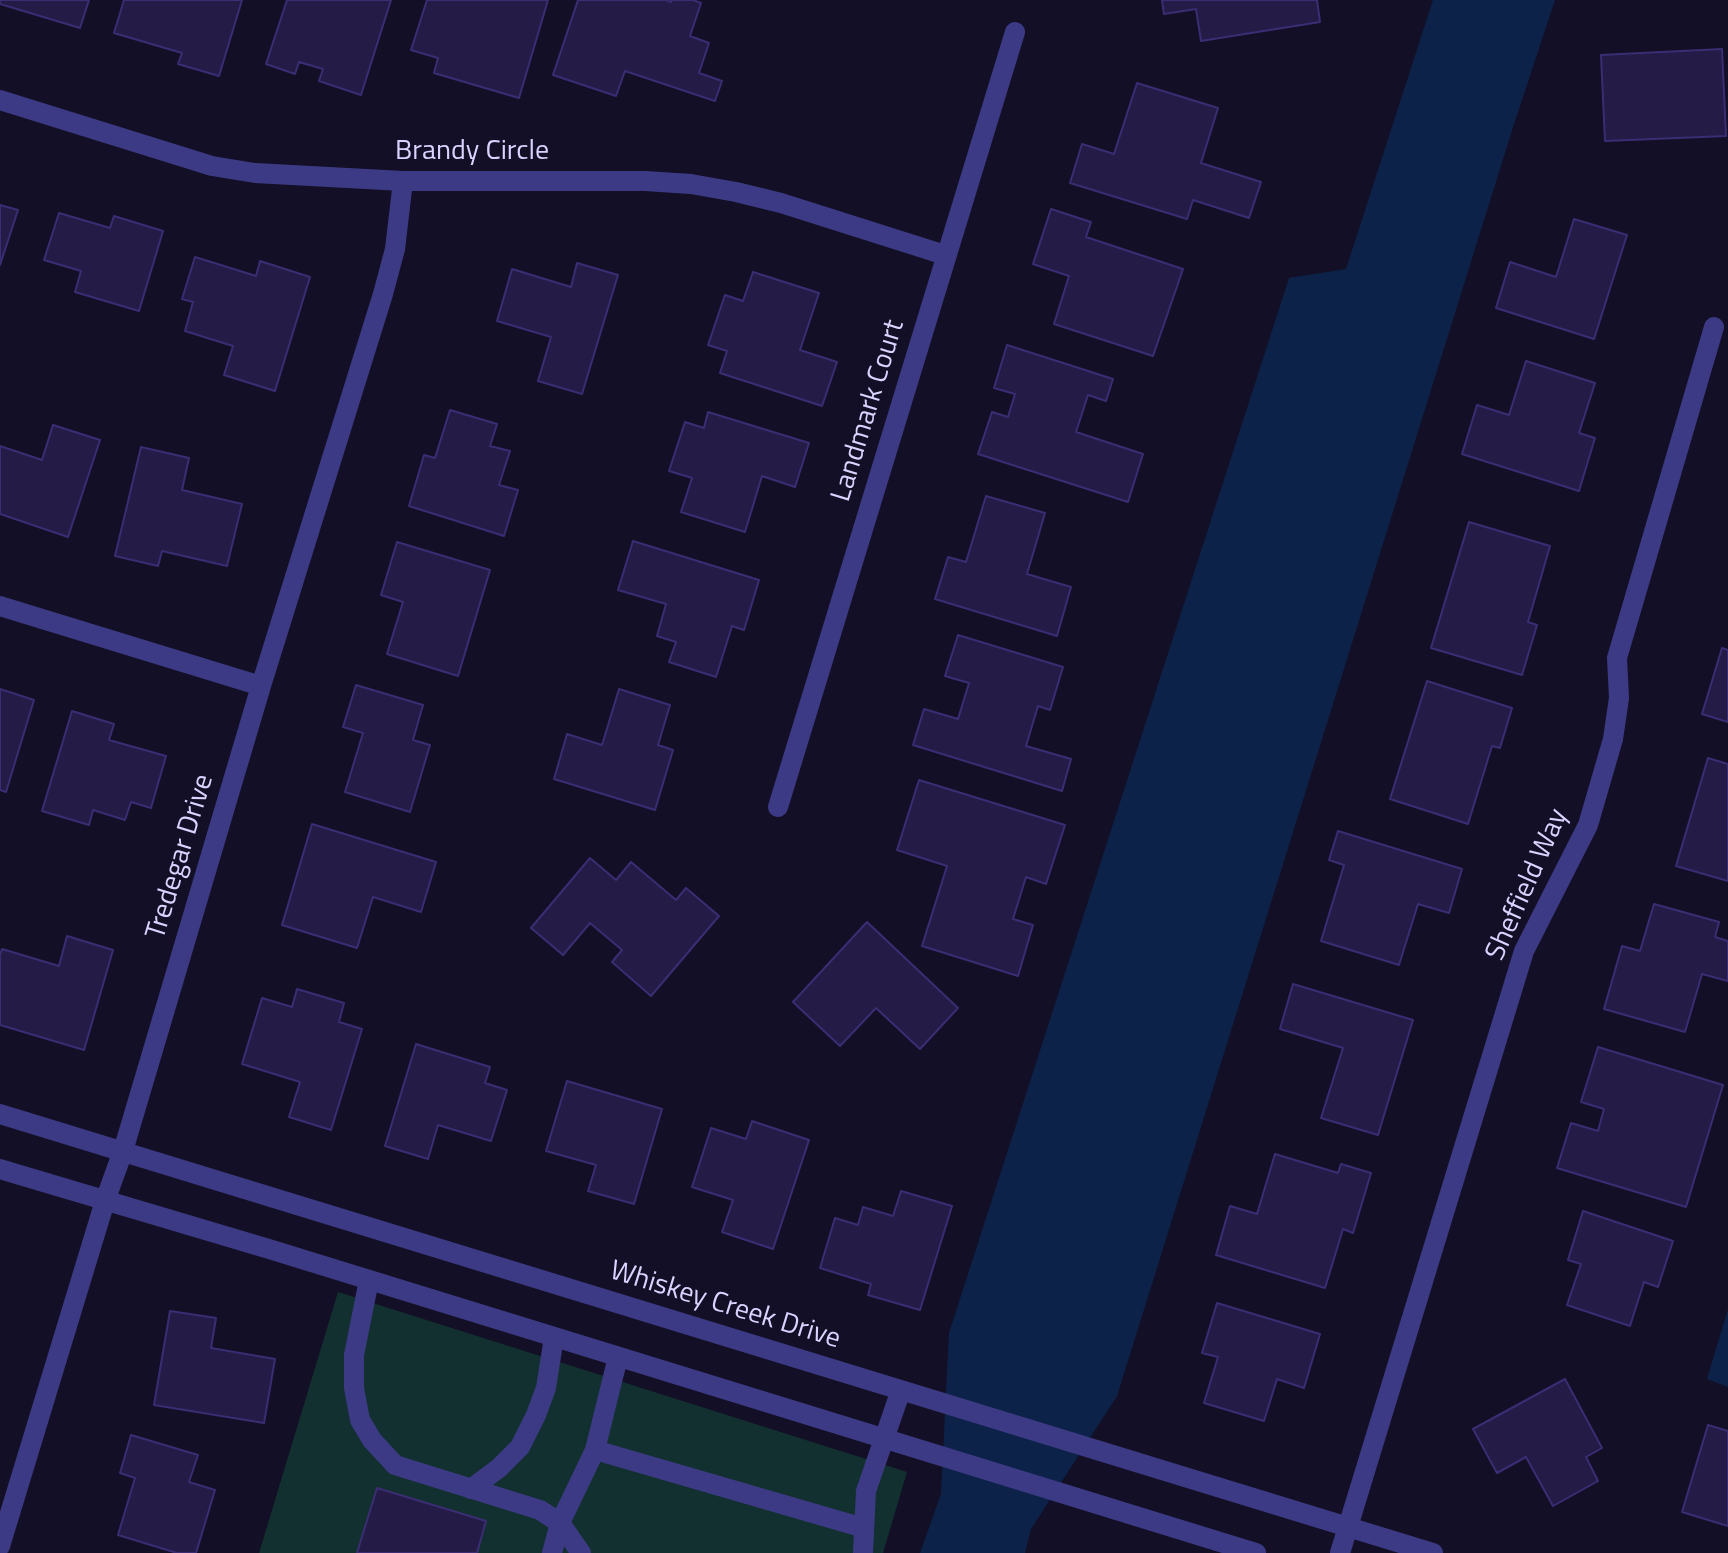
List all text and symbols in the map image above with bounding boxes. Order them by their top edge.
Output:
street label: Brandy Circle [395,135,549,169]
street label: Landmark Court [825,316,913,506]
street label: Tredegar Drive [140,771,222,943]
street label: Sheffield Way [1480,804,1576,966]
street label: Whiskey Creek Drive [606,1255,844,1357]

